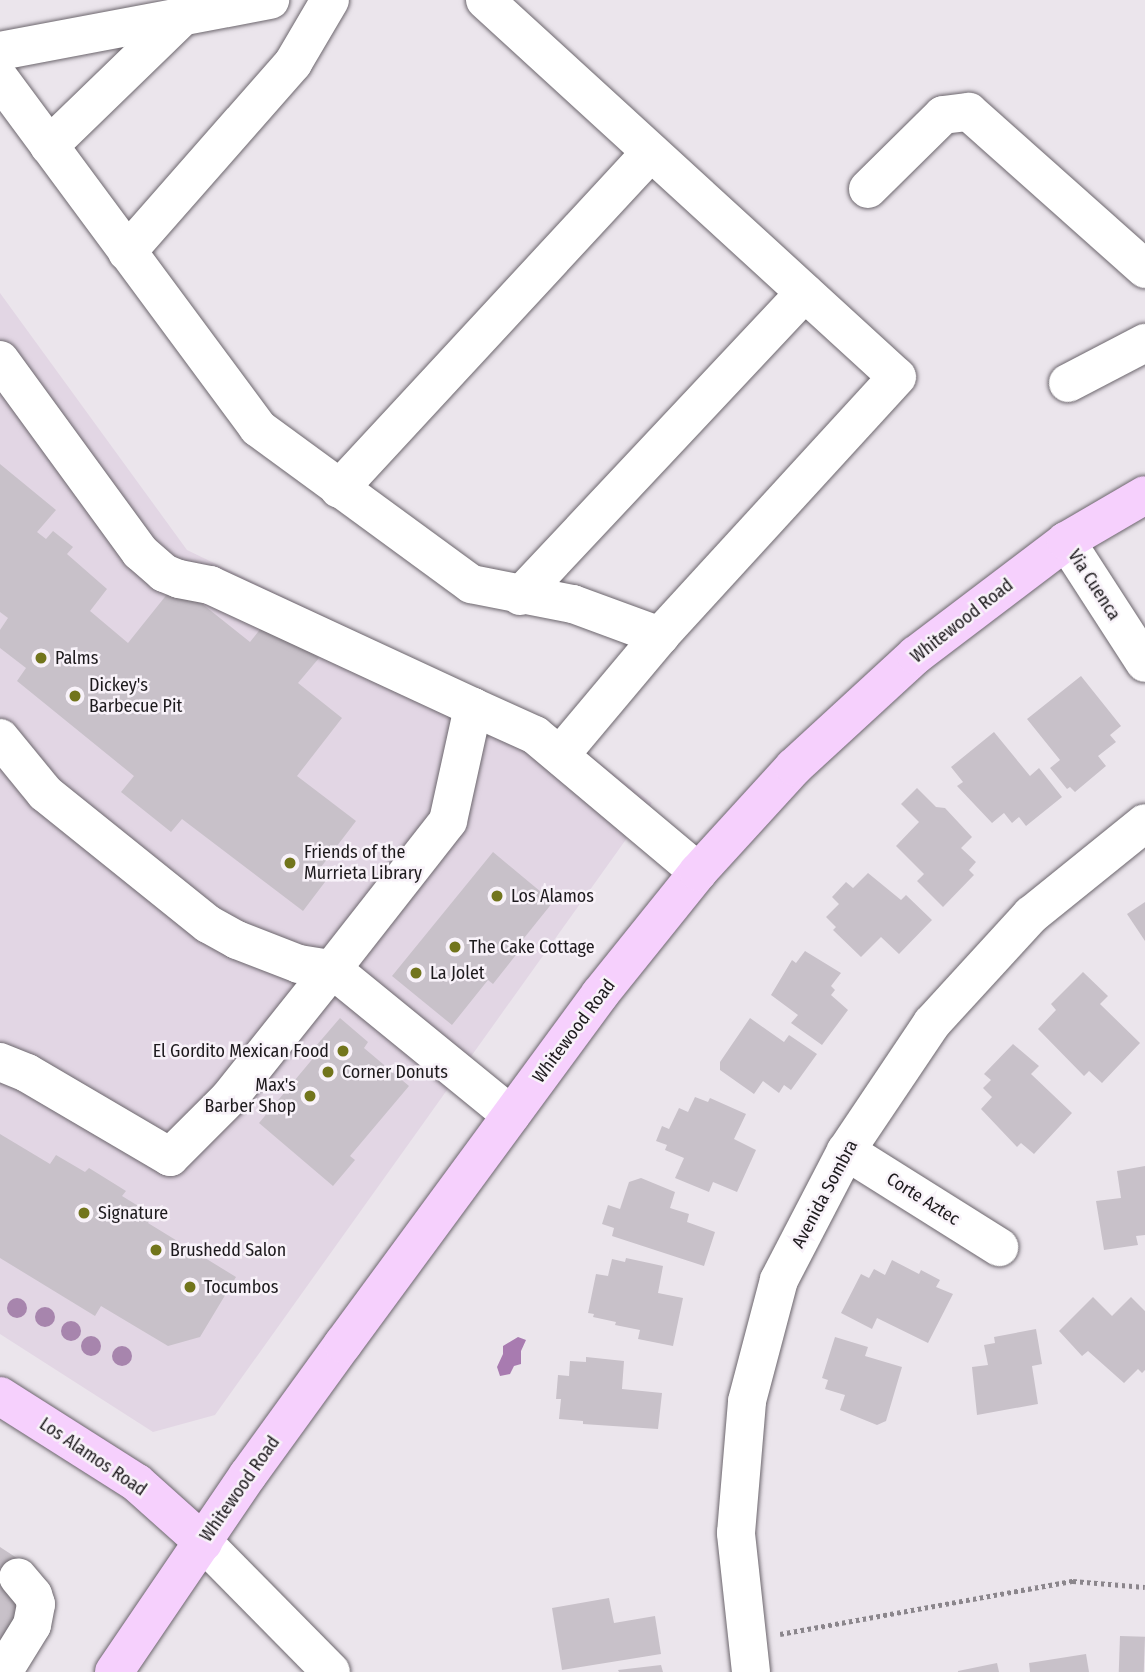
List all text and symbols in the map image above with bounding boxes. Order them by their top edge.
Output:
street label: Via Cuenca [1063,546,1125,624]
street label: Whitewood Road [907,574,1017,668]
place label: Palms [55,647,98,669]
marker: Palms [33,650,49,666]
place label: Dickey's Barbecue Pit [89,675,182,718]
marker: Dickey's Barbecue Pit [67,688,83,704]
place label: Friends of the Murrieta Library [304,842,422,884]
marker: Friends of the Murrieta Library [282,855,298,871]
place label: Los Alamos [511,885,594,907]
marker: Los Alamos [489,888,505,904]
place label: The Cake Cottage [469,936,595,958]
marker: The Cake Cottage [447,939,463,955]
place label: La Jolet [430,962,485,984]
marker: La Jolet [408,965,424,981]
street label: Whitewood Road [528,975,620,1087]
place label: El Gordito Mexican Food [153,1040,329,1062]
marker: El Gordito Mexican Food [335,1043,351,1059]
place label: Corner Donuts [342,1061,448,1083]
marker: Corner Donuts [320,1064,336,1080]
place label: Max's Barber Shop [205,1075,296,1118]
marker: Max's Barber Shop [302,1088,318,1104]
street label: Avenida Sombra [787,1136,863,1252]
street label: Corte Aztec [882,1168,964,1230]
place label: Signature [98,1202,168,1224]
marker: Signature [76,1205,92,1221]
place label: Brushedd Salon [170,1239,286,1261]
marker: Brushedd Salon [148,1242,164,1258]
place label: Tocumbos [204,1276,278,1298]
marker: Tocumbos [182,1279,198,1295]
street label: Los Alamos Road [35,1413,151,1501]
street label: Whitewood Road [196,1432,284,1546]

